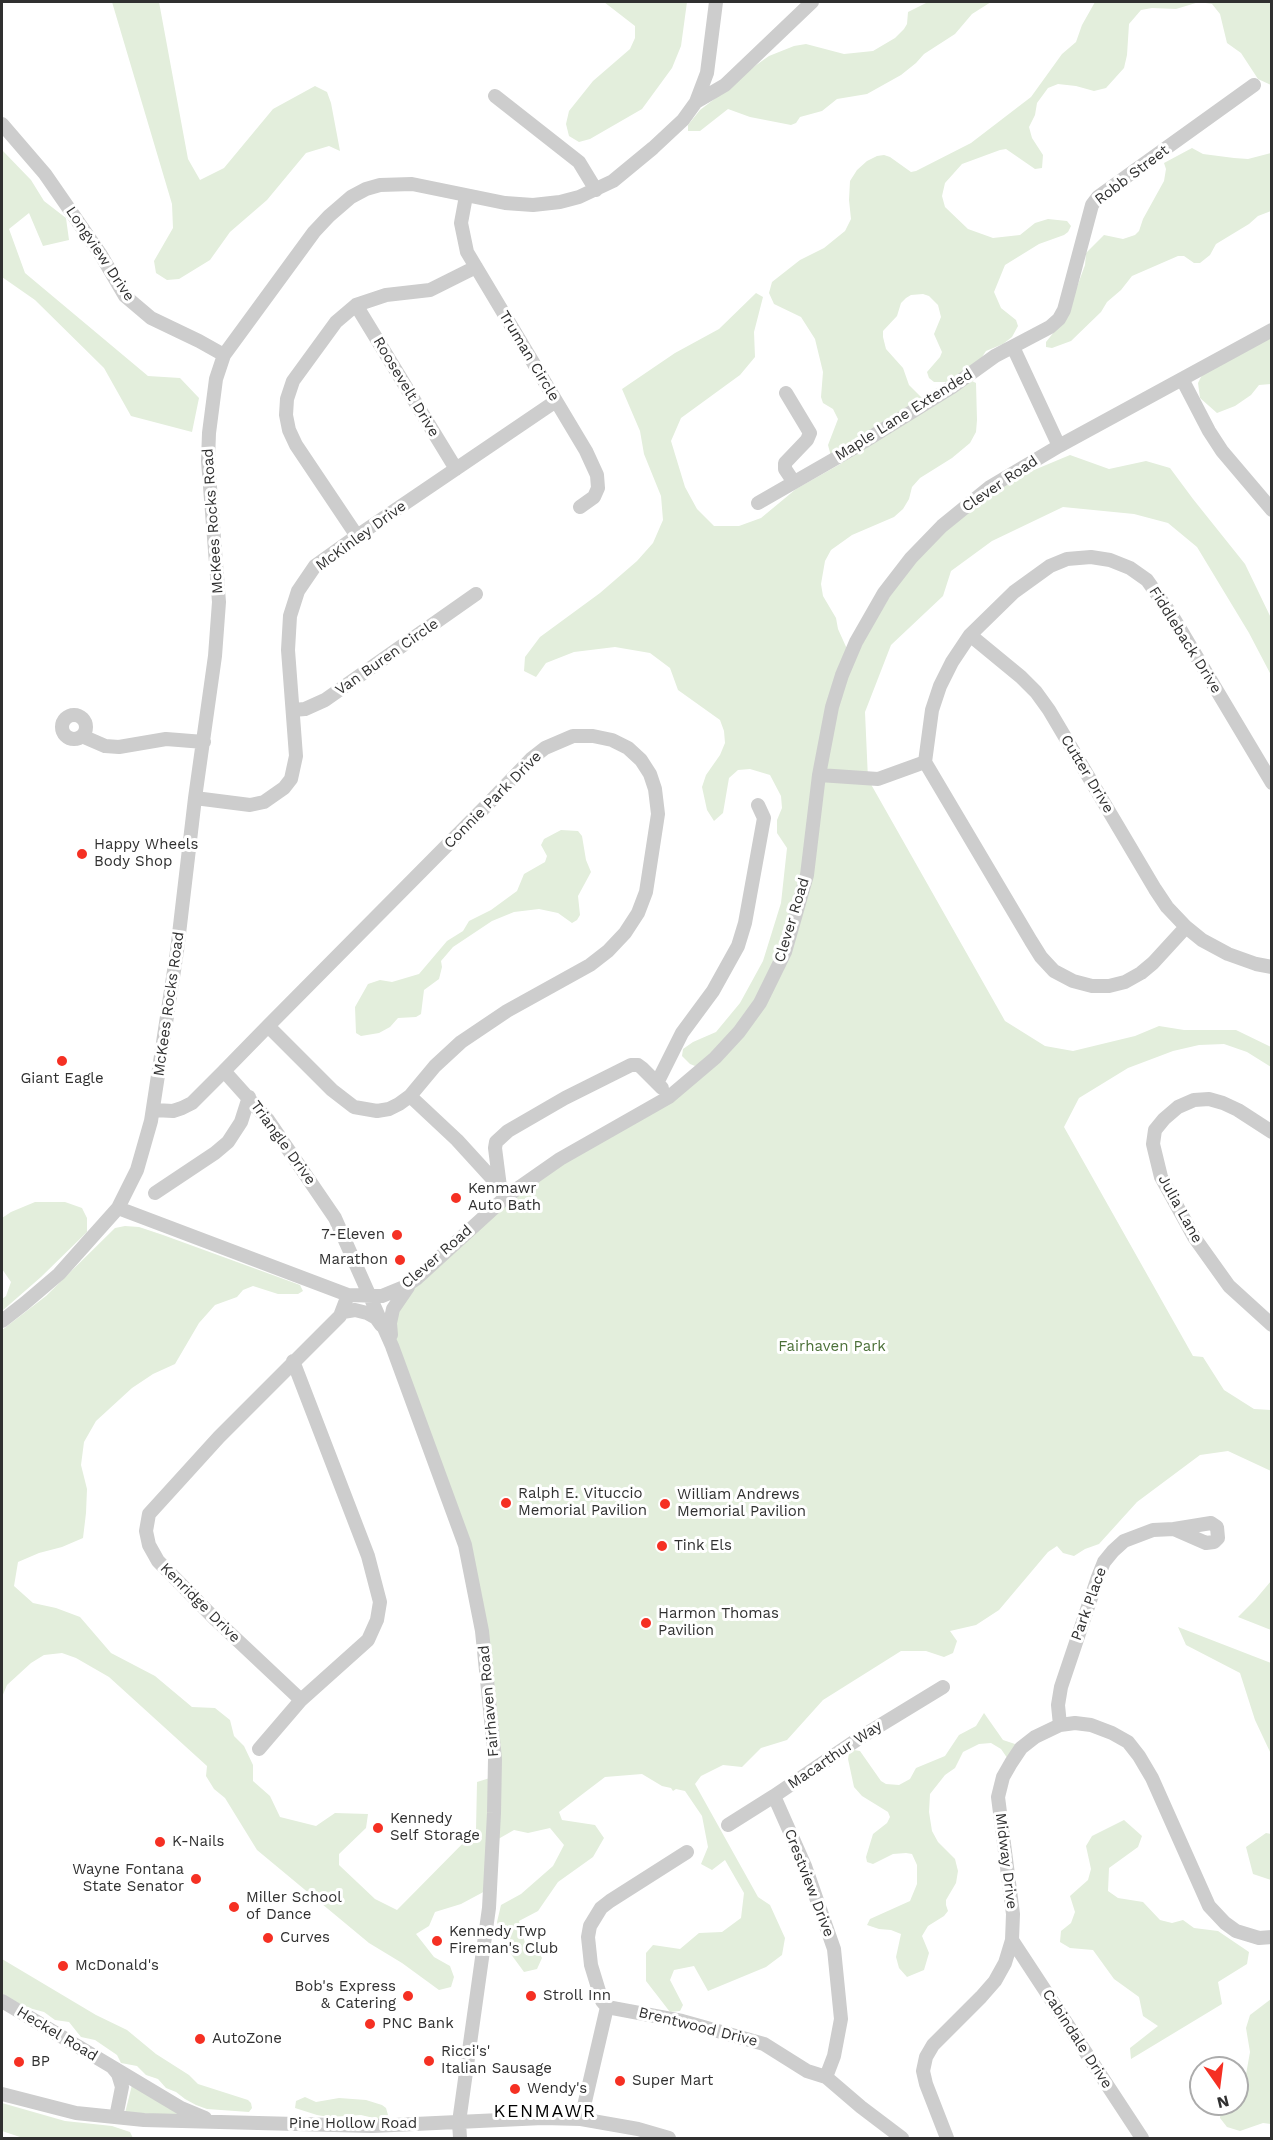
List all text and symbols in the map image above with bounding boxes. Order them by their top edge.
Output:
street label: Robb Street [1092,141,1172,209]
street label: Longview Drive [62,203,138,305]
street label: Truman Circle [495,307,563,405]
street label: Roosevelt Drive [369,334,443,440]
street label: Maple Lane Extended [832,365,976,465]
street label: McKees Rocks Road [199,448,227,594]
street label: Clever Road [959,452,1041,516]
street label: McKinley Drive [312,497,410,575]
street label: Fiddleback Drive [1145,583,1225,697]
street label: Van Buren Circle [332,615,442,699]
street label: Cutter Drive [1057,731,1117,817]
street label: Connie Park Drive [441,748,545,852]
place label: Happy Wheels Body Shop [94,836,198,871]
marker: Happy Wheels Body Shop [75,847,89,861]
street label: Clever Road [771,875,813,965]
street label: McKees Rocks Road [150,931,188,1077]
marker: Giant Eagle [55,1054,69,1068]
place label: Giant Eagle [20,1070,104,1088]
street label: Triangle Drive [246,1097,320,1189]
street label: Julia Lane [1154,1172,1206,1246]
place label: Kenmawr Auto Bath [468,1180,541,1215]
marker: Kenmawr Auto Bath [449,1191,463,1205]
street label: Clever Road [398,1221,476,1293]
place label: 7-Eleven [321,1226,385,1244]
marker: 7-Eleven [390,1228,404,1242]
place label: Marathon [319,1251,388,1269]
marker: Marathon [393,1253,407,1267]
park label: Fairhaven Park [778,1338,886,1356]
place label: Ralph E. Vituccio Memorial Pavilion [518,1485,647,1520]
place label: William Andrews Memorial Pavilion [677,1486,806,1521]
marker: Ralph E. Vituccio Memorial Pavilion [499,1496,513,1510]
marker: William Andrews Memorial Pavilion [658,1497,672,1511]
place label: Tink Els [674,1537,732,1555]
marker: Tink Els [655,1539,669,1553]
street label: Kenridge Drive [156,1559,244,1647]
street label: Park Place [1067,1565,1111,1643]
place label: Harmon Thomas Pavilion [658,1605,779,1640]
marker: Harmon Thomas Pavilion [639,1616,653,1630]
street label: Fairhaven Road [475,1644,503,1758]
street label: Macarthur Way [785,1717,885,1793]
place label: Kennedy Self Storage [390,1810,480,1845]
street label: Midway Drive [991,1812,1021,1910]
marker: Kennedy Self Storage [371,1821,385,1835]
street label: Crestview Drive [780,1826,838,1940]
place label: K-Nails [172,1833,224,1851]
marker: K-Nails [153,1835,167,1849]
place label: Wayne Fontana State Senator [72,1861,184,1896]
marker: Wayne Fontana State Senator [189,1872,203,1886]
place label: Miller School of Dance [246,1889,342,1924]
marker: Miller School of Dance [227,1900,241,1914]
place label: Kennedy Twp Fireman's Club [449,1923,558,1958]
place label: Curves [280,1929,330,1947]
marker: Curves [261,1931,275,1945]
marker: Kennedy Twp Fireman's Club [430,1934,444,1948]
place label: McDonald's [75,1957,159,1975]
marker: McDonald's [56,1959,70,1973]
place label: Bob's Express & Catering [294,1978,396,2013]
street label: Cabindale Drive [1038,1986,1116,2092]
place label: Stroll Inn [543,1987,611,2005]
marker: Bob's Express & Catering [401,1989,415,2003]
marker: Stroll Inn [524,1989,538,2003]
street label: Heckel Road [13,2003,101,2065]
street label: Brentwood Drive [637,2004,759,2050]
place label: PNC Bank [382,2015,454,2033]
marker: PNC Bank [363,2017,377,2031]
place label: AutoZone [212,2030,282,2048]
marker: AutoZone [193,2032,207,2046]
place label: Ricci's' Italian Sausage [441,2043,552,2078]
place label: BP [31,2053,50,2071]
marker: Ricci's' Italian Sausage [422,2054,436,2068]
marker: BP [12,2055,26,2069]
north arrow [1189,2056,1249,2116]
place label: Super Mart [632,2072,713,2090]
marker: Super Mart [613,2074,627,2088]
place label: Wendy's [527,2080,587,2098]
marker: Wendy's [508,2082,522,2096]
text: N [1215,2091,1231,2113]
district label: KENMAWR [494,2101,596,2123]
street label: Pine Hollow Road [289,2115,417,2133]

